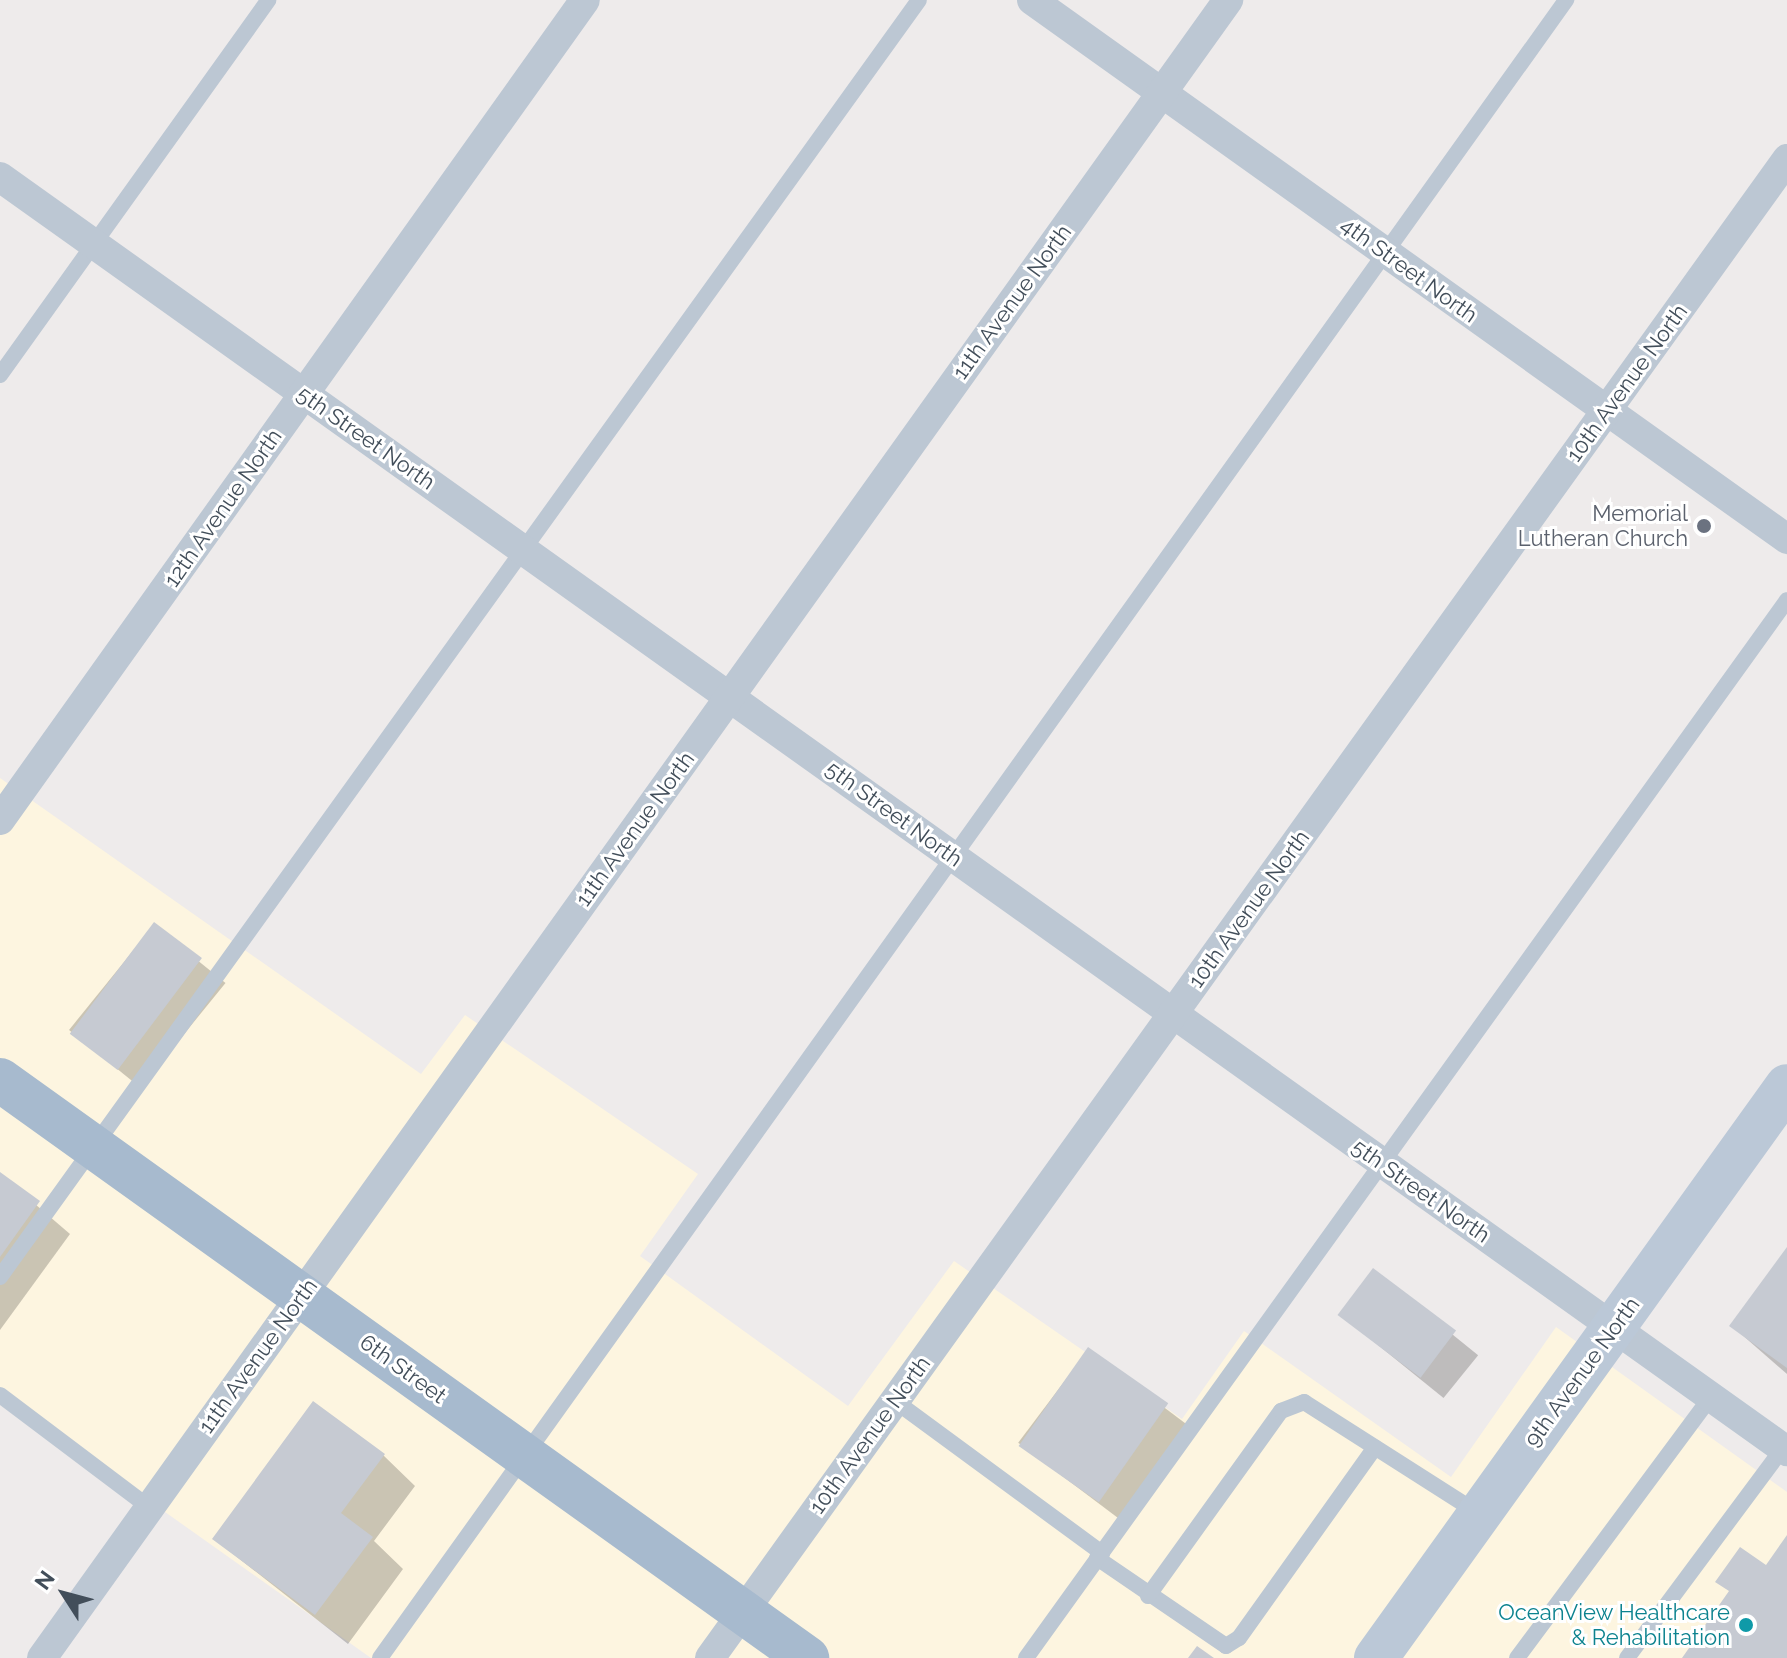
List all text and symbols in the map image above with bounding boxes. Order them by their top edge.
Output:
street label: 4th Street North [1336,212,1482,328]
street label: 11th Avenue North [947,219,1077,385]
street label: 10th Avenue North [1561,299,1693,467]
street label: 5th Street North [292,381,440,495]
street label: 12th Avenue North [158,424,288,592]
place label: Memorial Lutheran Church [1518,500,1688,552]
marker: Memorial Lutheran Church [1695,517,1713,535]
street label: 11th Avenue North [570,746,700,912]
street label: 5th Street North [821,756,967,872]
street label: 10th Avenue North [1183,825,1315,993]
street label: 5th Street North [1347,1134,1495,1248]
street label: 11th Avenue North [193,1273,323,1439]
street label: 9th Avenue North [1519,1292,1645,1452]
street label: 6th Street [355,1329,451,1409]
street label: 10th Avenue North [804,1351,936,1519]
north arrow [24,1554,104,1634]
text: N [29,1565,60,1594]
place label: OceanView Healthcare & Rehabilitation [1498,1599,1730,1650]
marker: OceanView Healthcare & Rehabilitation [1737,1616,1755,1634]

